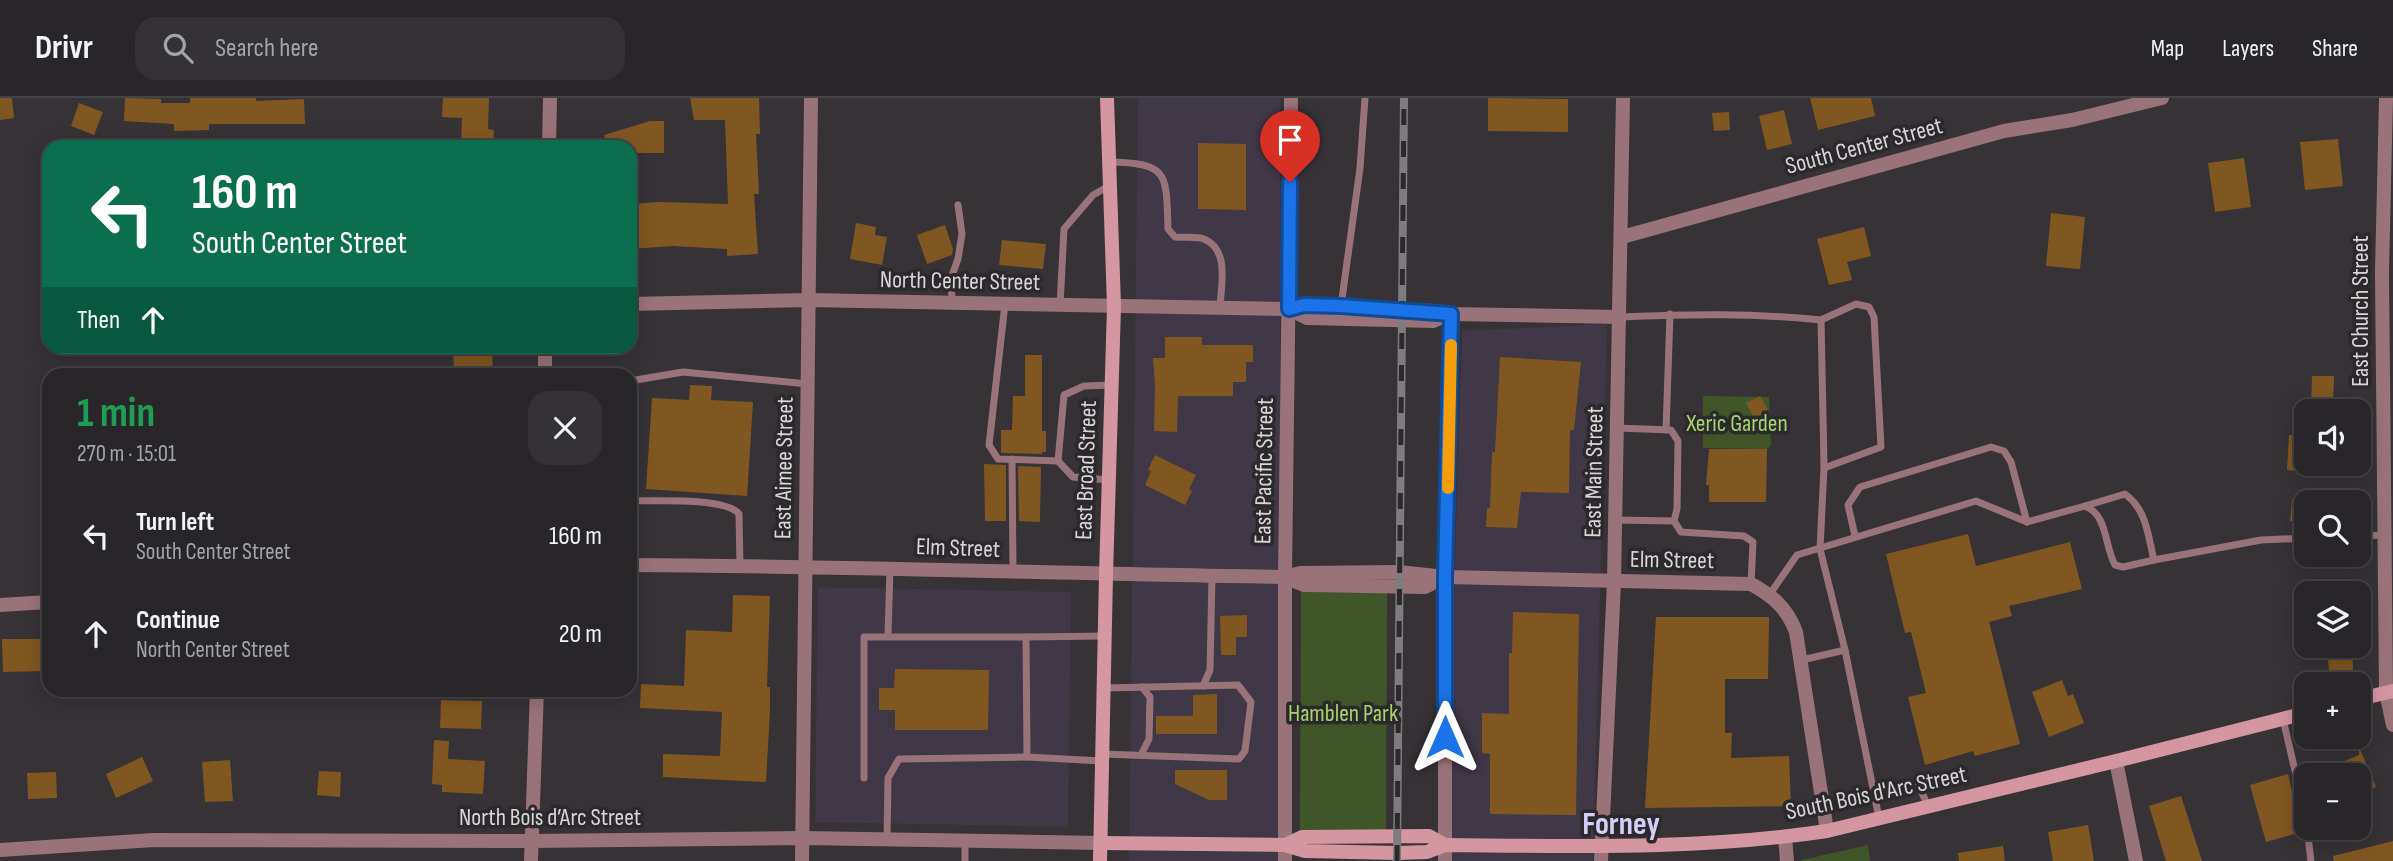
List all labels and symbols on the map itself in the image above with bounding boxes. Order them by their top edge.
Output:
pin [1260,110,1320,182]
street label: South Center Street [1782,111,1946,181]
street label: East Church Street [2346,235,2375,387]
street label: North Center Street [880,265,1040,297]
street label: East Aimee Street [768,397,800,539]
street label: East Pacific Street [1248,398,1280,544]
street label: East Broad Street [1069,400,1103,540]
street label: East Main Street [1578,406,1610,538]
park label: Xeric Garden [1685,409,1788,438]
street label: Elm Street [915,532,1001,564]
street label: Elm Street [1630,545,1714,575]
park label: Hamblen Park [1288,699,1398,728]
position arrow [1408,700,1482,774]
street label: South Bois d'Arc Street [1783,760,1969,826]
street label: North Bois d’Arc Street [459,803,641,832]
district label: Forney [1582,805,1660,844]

